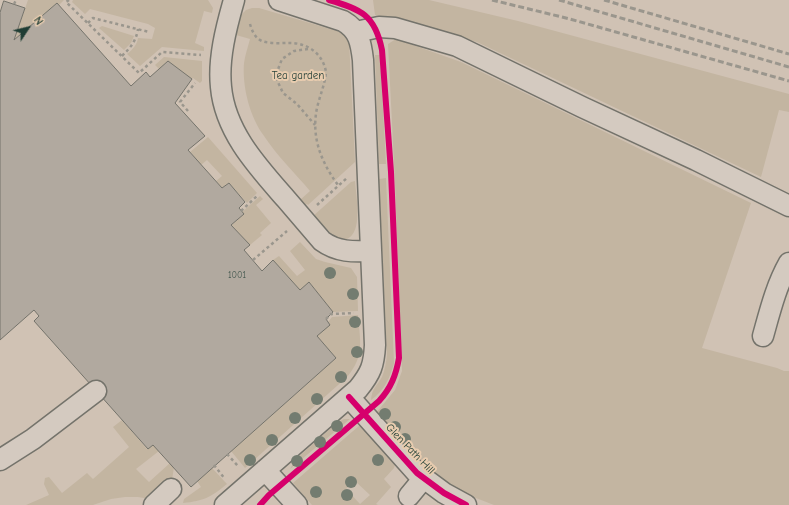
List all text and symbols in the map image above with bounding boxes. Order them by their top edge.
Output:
north arrow [8,8,48,48]
text: N [31,14,46,28]
park label: Tea garden [272,69,324,83]
house number: 1001 [228,270,246,280]
street label: Glen Path Hill [383,421,437,477]

